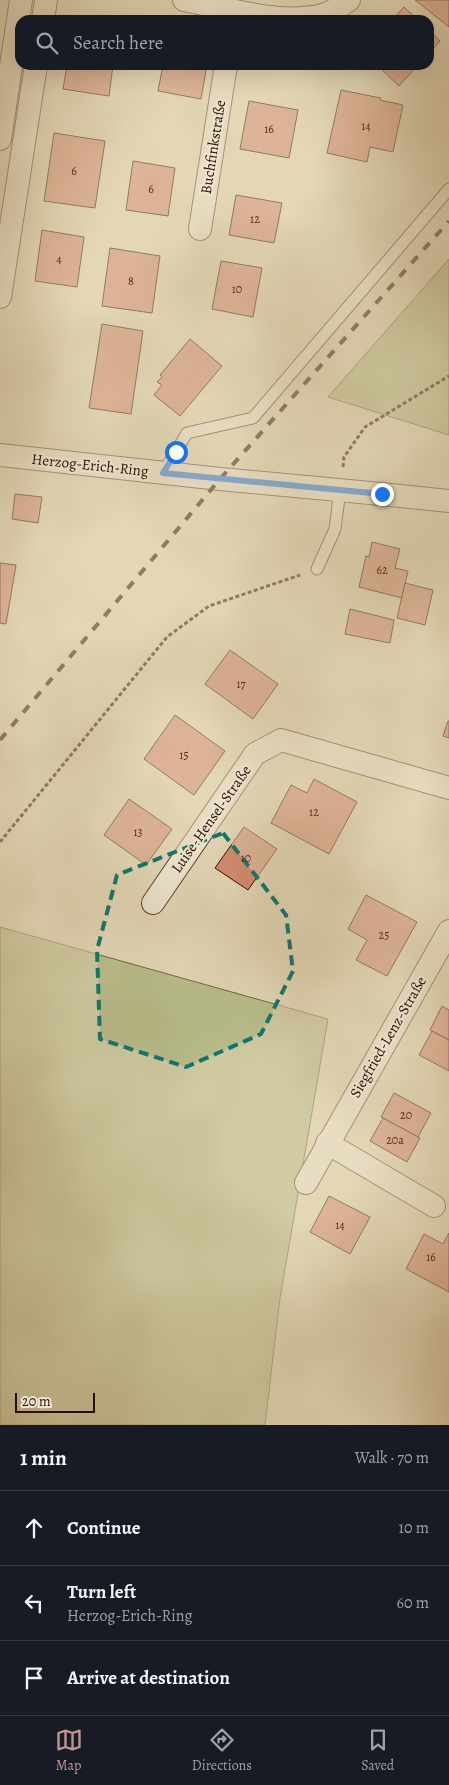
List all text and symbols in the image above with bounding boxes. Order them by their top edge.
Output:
search box [15,15,434,70]
icon: search [33,29,61,57]
text: Search here [73,30,163,56]
street label: Buchfinkstraße [196,98,230,196]
house number: 14 [361,118,371,134]
house number: 16 [264,121,274,137]
house number: 6 [71,163,77,179]
house number: 6 [148,181,154,197]
house number: 12 [250,211,260,227]
house number: 4 [56,251,62,267]
house number: 8 [128,273,134,289]
house number: 10 [232,281,242,297]
route start [165,441,188,464]
street label: Herzog-Erich-Ring [30,449,150,481]
route end [371,483,394,506]
house number: 62 [376,562,388,578]
house number: 17 [236,676,247,692]
house number: 15 [179,747,189,763]
street label: Luise-Hensel-Straße [166,761,256,877]
house number: 12 [309,804,319,820]
house number: 13 [133,824,143,840]
house number: 10 [241,850,251,866]
house number: 25 [379,927,389,943]
street label: Siegfried-Lenz-Straße [345,972,431,1101]
house number: 20 [400,1107,412,1123]
house number: 20a [386,1132,404,1148]
house number: 14 [335,1217,345,1233]
house number: 16 [426,1249,436,1265]
scale bar [15,1390,95,1413]
text: 20 m [22,1392,51,1411]
text: 1 min [20,1444,67,1472]
text: Walk · 70 m [355,1447,429,1469]
icon: ahead [20,1514,48,1542]
text: Continue [67,1515,141,1541]
text: 10 m [399,1517,429,1539]
text: Turn left [67,1579,136,1605]
icon: left [20,1589,48,1617]
text: 60 m [397,1592,429,1614]
text: Herzog-Erich-Ring [67,1605,192,1627]
icon: arrive [20,1664,48,1692]
text: Arrive at destination [67,1665,230,1691]
tab: Map [55,1726,83,1775]
tab: Directions [192,1726,252,1775]
tab: Saved [361,1726,394,1775]

